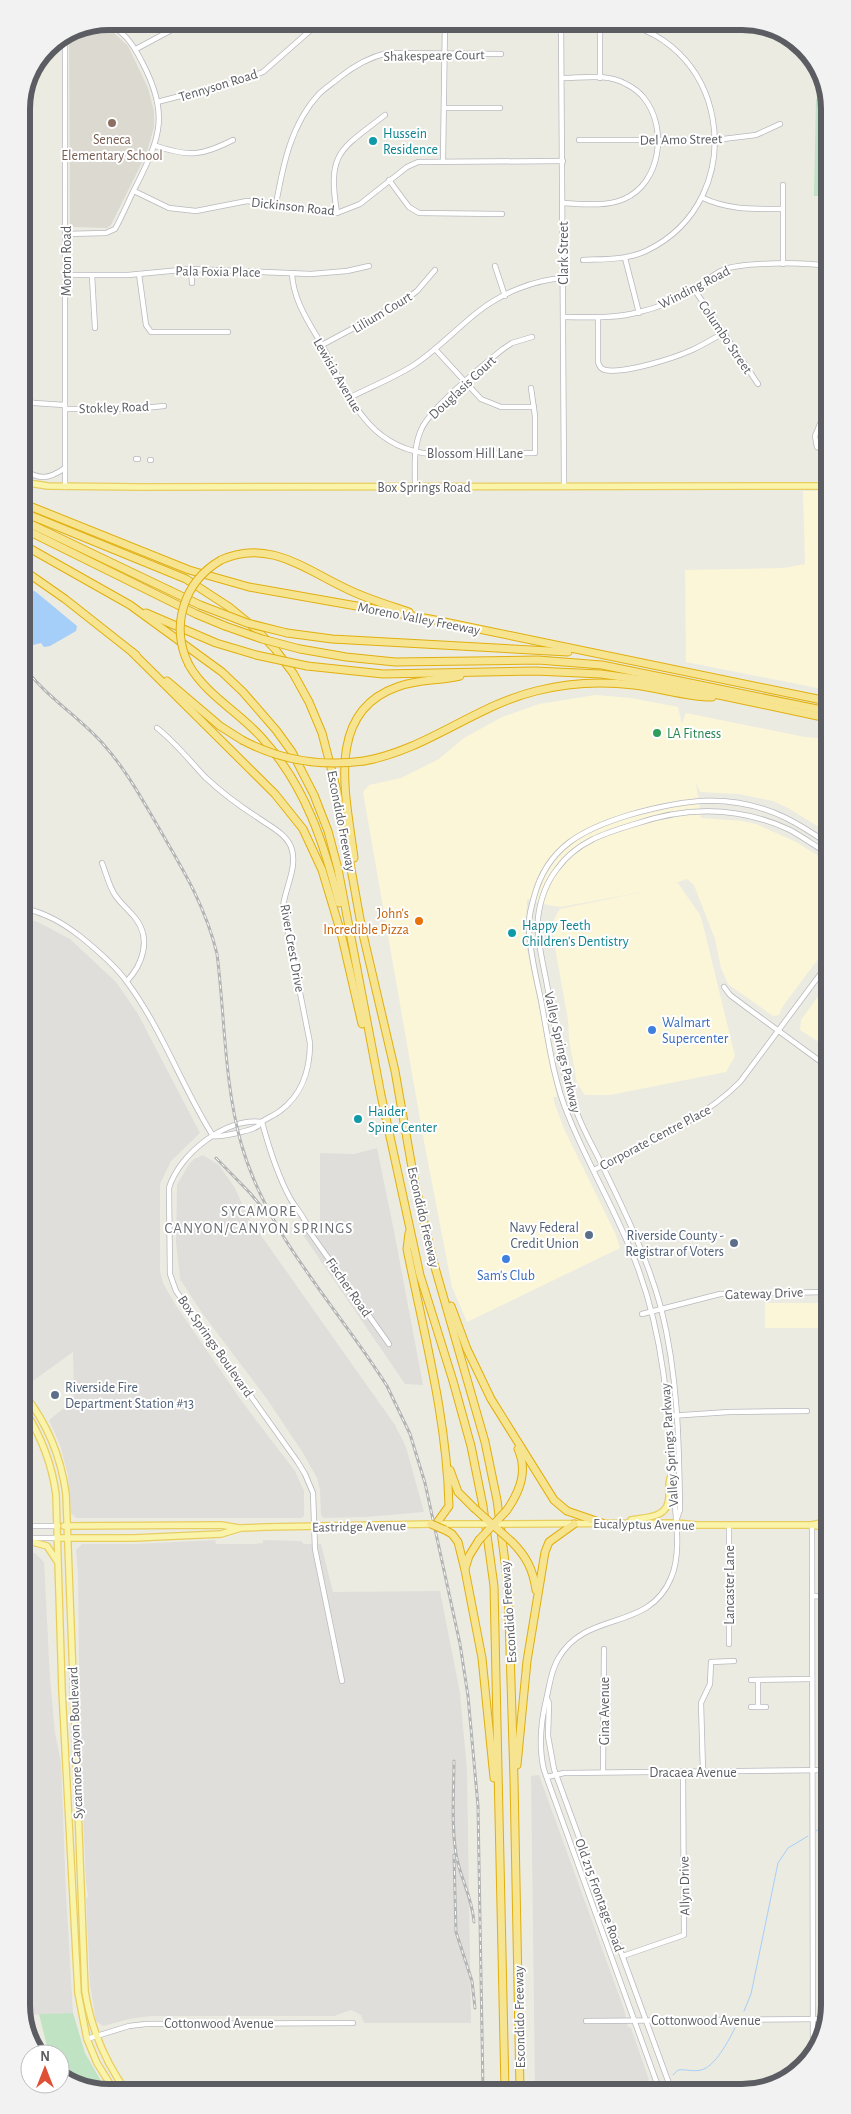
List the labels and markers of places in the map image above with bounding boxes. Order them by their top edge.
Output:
marker: Seneca Elementary School [106,117,118,129]
place label: Hussein Residence [383,127,438,157]
place label: Seneca Elementary School [61,133,163,163]
marker: Hussein Residence [367,135,379,147]
marker: LA Fitness [651,727,663,739]
place label: LA Fitness [667,727,721,741]
place label: John's Incredible Pizza [323,907,410,937]
marker: John's Incredible Pizza [413,915,425,927]
place label: Happy Teeth Children's Dentistry [522,919,629,949]
marker: Happy Teeth Children's Dentistry [506,927,518,939]
place label: Walmart Supercenter [662,1016,729,1046]
marker: Walmart Supercenter [646,1024,658,1036]
place label: Haider Spine Center [368,1105,438,1135]
marker: Haider Spine Center [352,1113,364,1125]
place label: Navy Federal Credit Union [509,1221,579,1251]
marker: Navy Federal Credit Union [583,1229,595,1241]
place label: Riverside County - Registrar of Voters [625,1229,724,1259]
marker: Riverside County - Registrar of Voters [728,1237,740,1249]
marker: Sam's Club [500,1253,512,1265]
place label: Sam's Club [477,1269,535,1283]
place label: Riverside Fire Department Station #13 [65,1381,194,1411]
marker: Riverside Fire Department Station #13 [49,1389,61,1401]

